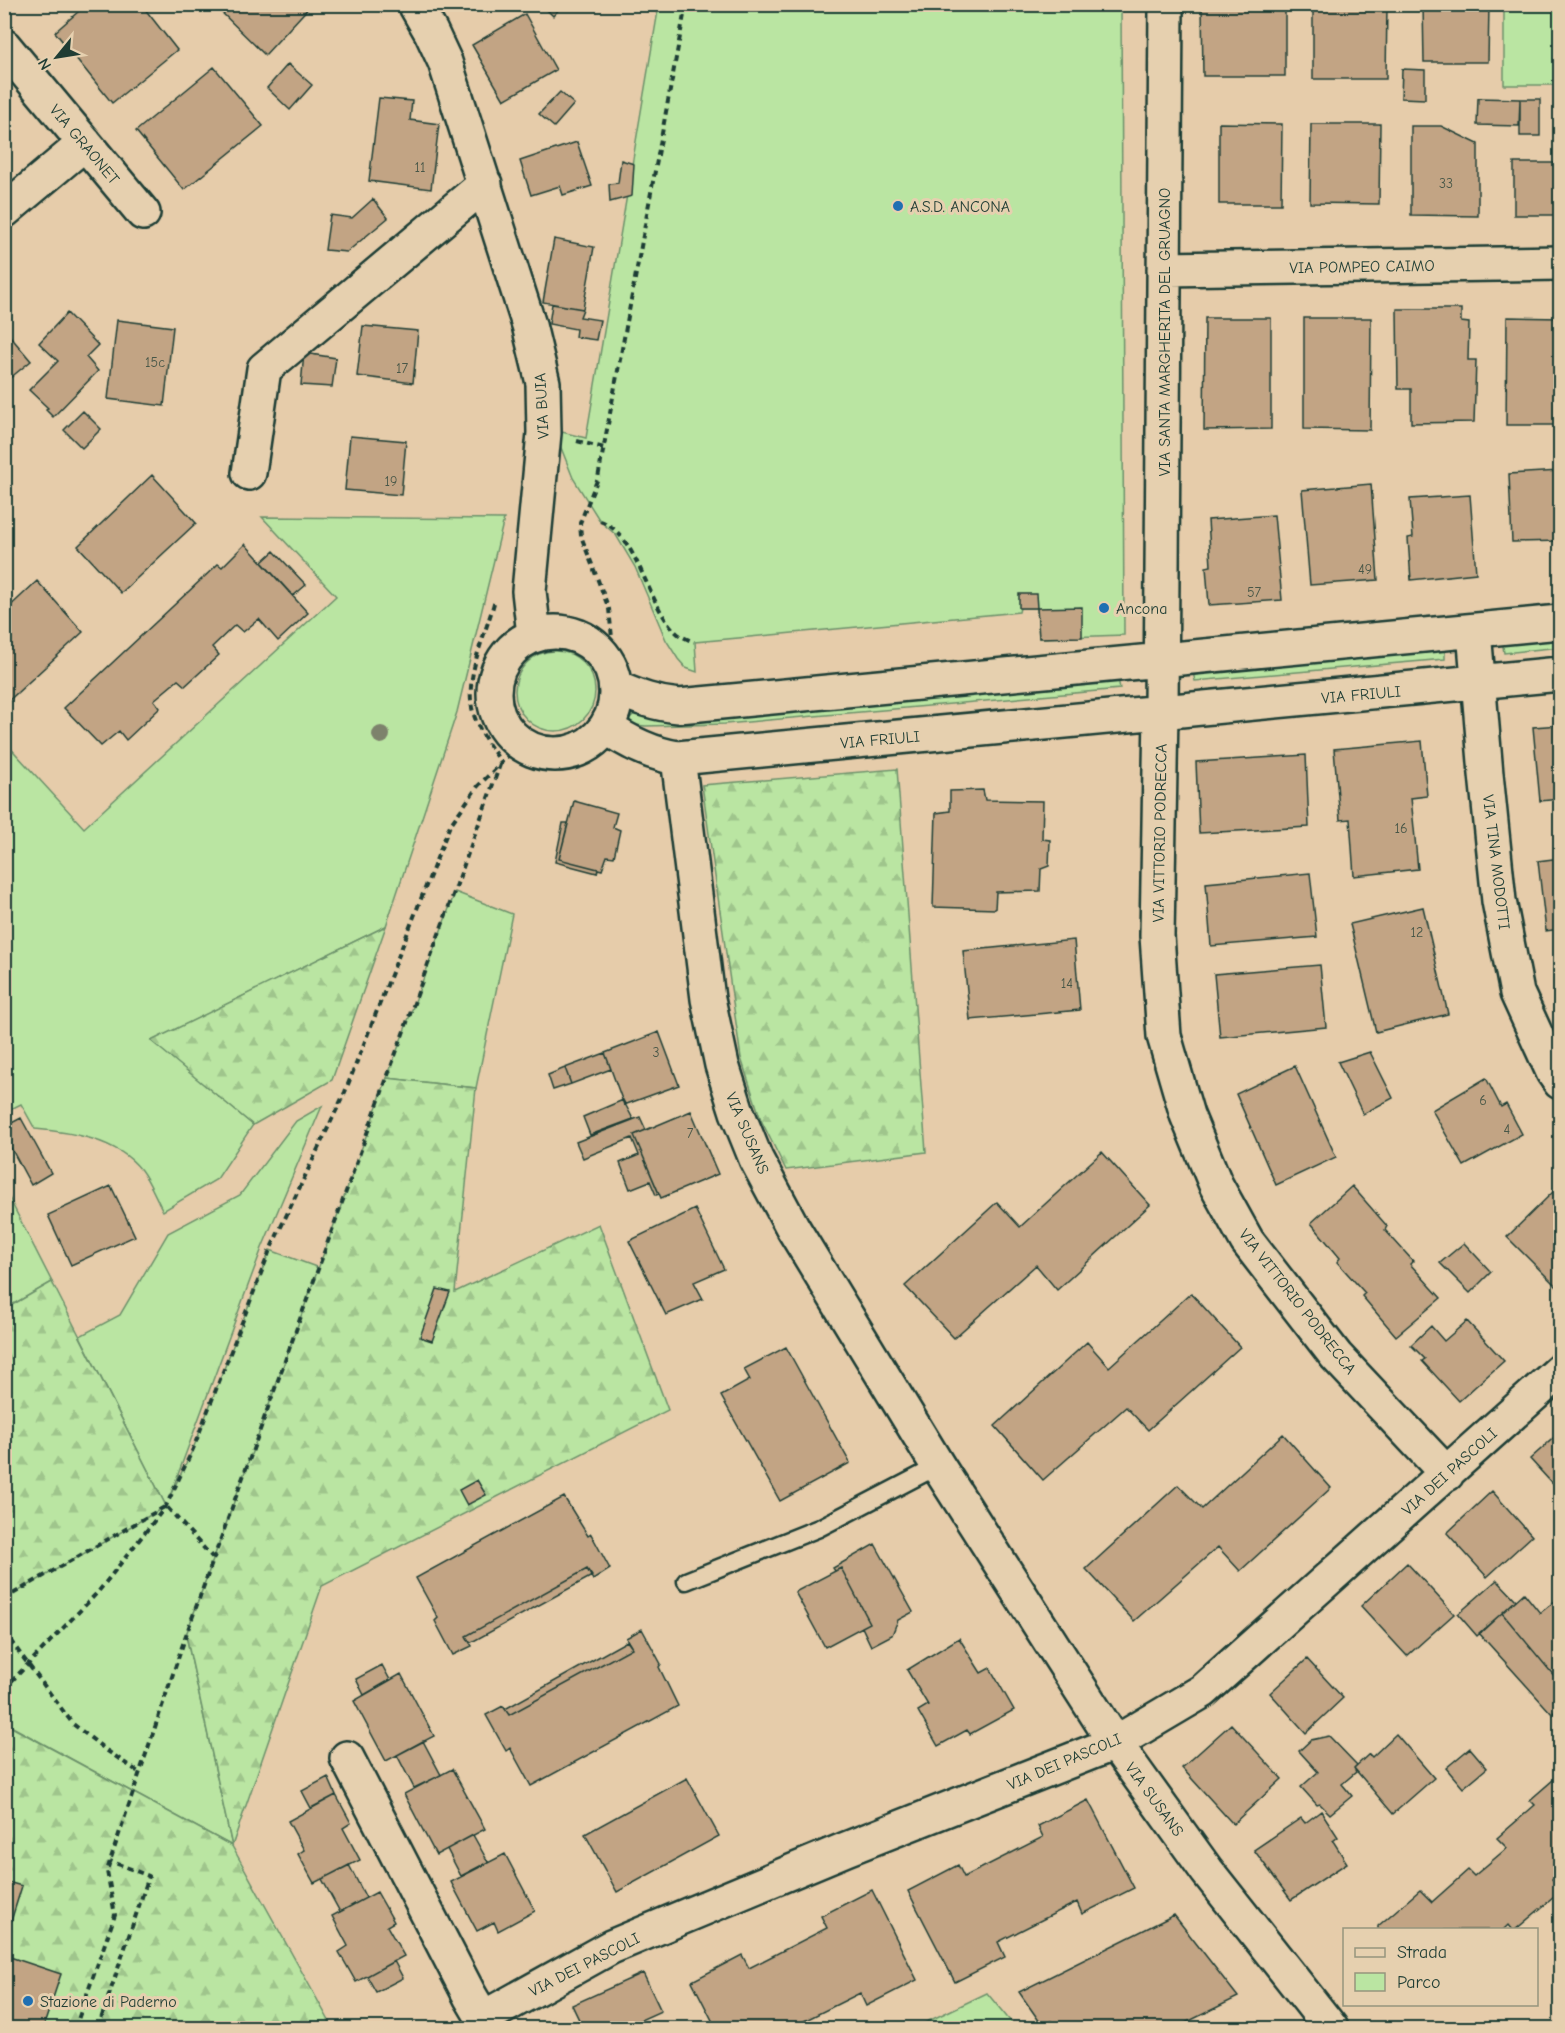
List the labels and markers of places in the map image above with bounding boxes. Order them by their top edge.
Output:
place label: A.S.D. ANCONA [910,198,1010,216]
marker: A.S.D. ANCONA [891,199,905,213]
place label: Ancona [1116,600,1167,618]
marker: Ancona [1097,601,1111,615]
place label: Stazione di Paderno [40,1993,177,2011]
marker: Stazione di Paderno [21,1994,35,2008]

